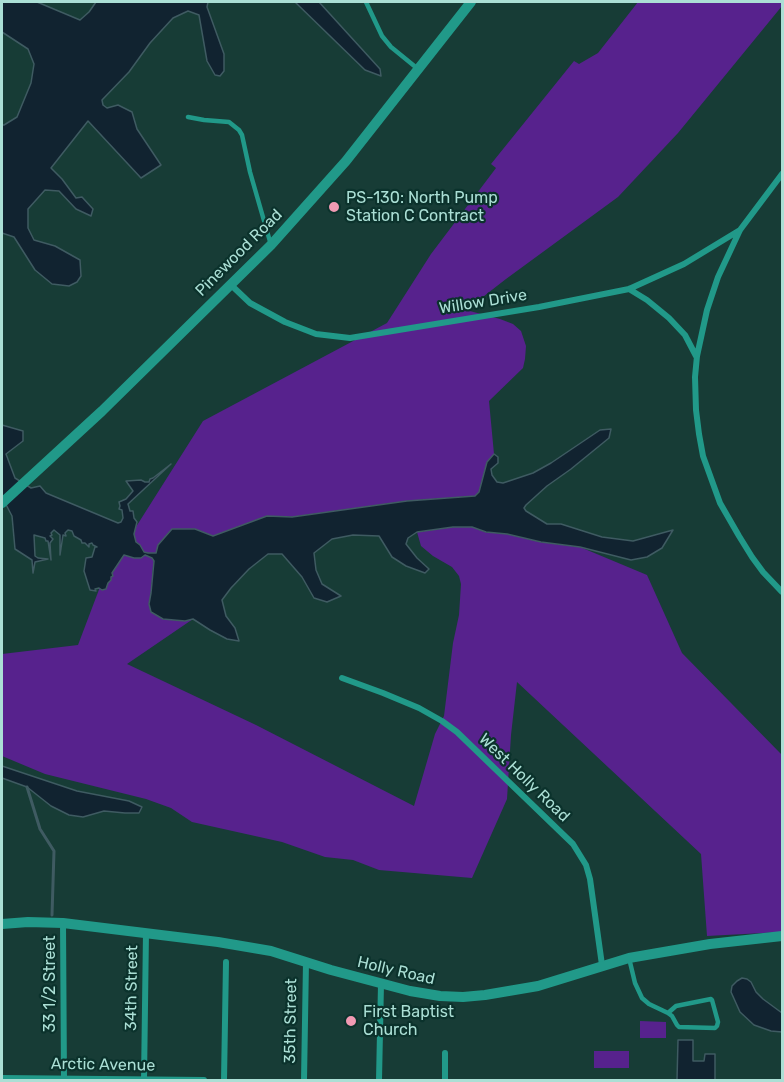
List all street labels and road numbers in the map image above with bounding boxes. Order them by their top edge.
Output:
street label: Pinewood Road [192,206,286,300]
street label: Willow Drive [438,286,528,318]
street label: West Holly Road [475,730,573,826]
street label: 33 1/2 Street [40,935,60,1033]
street label: 34th Street [122,945,142,1031]
street label: Holly Road [355,953,437,989]
street label: 35th Street [281,978,301,1064]
street label: Arctic Avenue [51,1054,155,1076]

